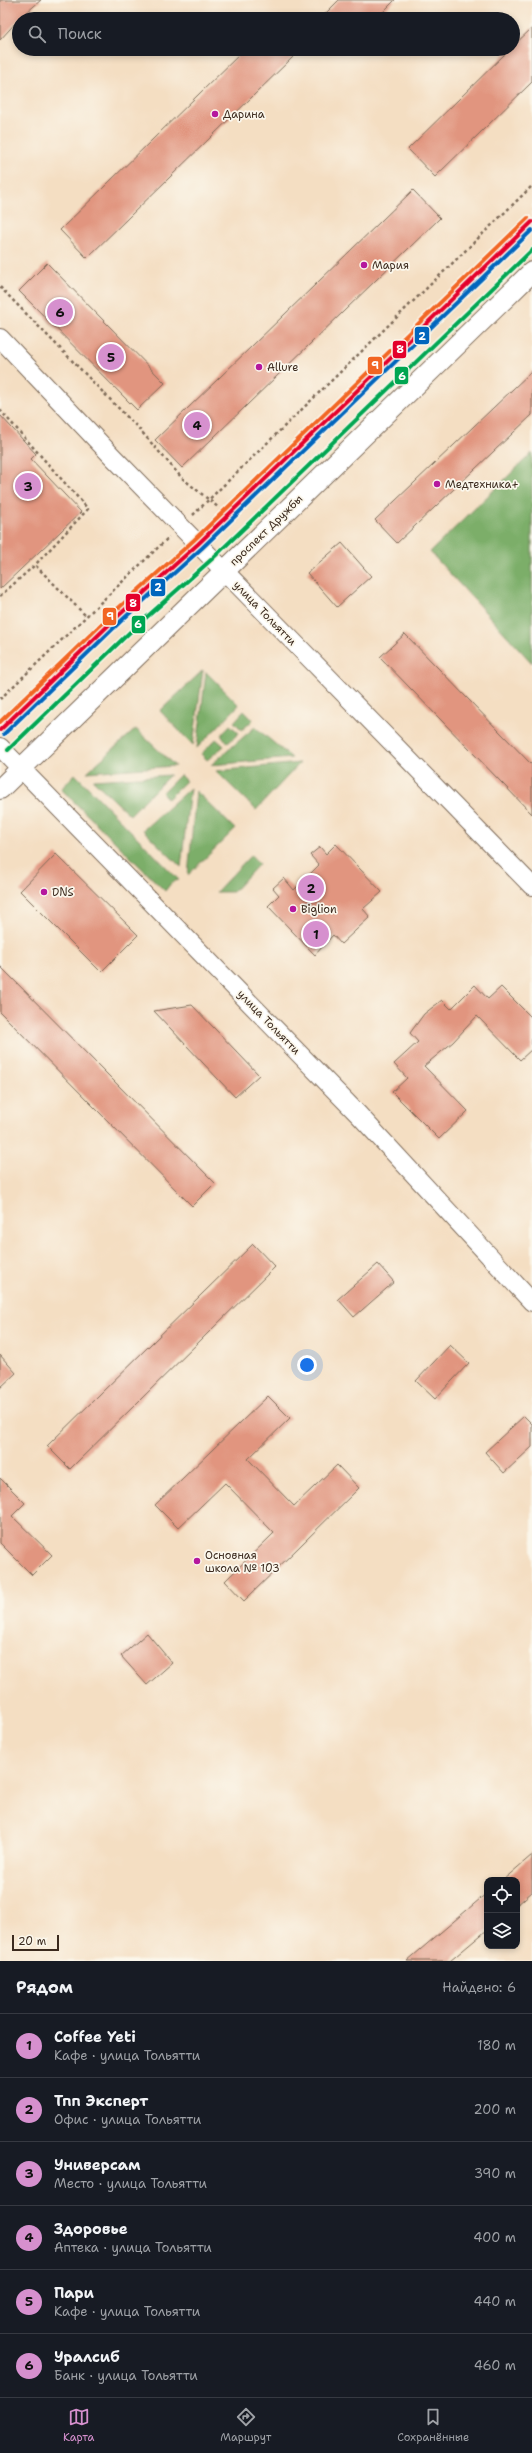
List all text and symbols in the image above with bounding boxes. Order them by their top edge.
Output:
search box [12,12,520,56]
icon: search [26,23,48,45]
text: Поиск [58,24,102,44]
place label: Дарина [223,107,265,122]
marker: Дарина [210,109,220,119]
place label: Мария [372,258,409,273]
marker: Мария [359,260,369,270]
pin: 6 [47,297,73,327]
line badge: 2 [414,326,430,345]
text: 2 [418,329,426,344]
line badge: 8 [392,340,407,359]
pin: 5 [98,342,124,372]
text: 8 [396,342,404,357]
line badge: 9 [367,356,383,375]
text: 9 [371,358,379,373]
place label: Allure [267,360,298,375]
marker: Allure [254,362,264,372]
line badge: 6 [394,366,409,385]
text: 6 [398,369,406,384]
pin: 4 [184,410,210,440]
pin: 3 [15,471,41,501]
place label: Медтехника+ [445,477,519,492]
marker: Медтехника+ [432,479,442,489]
street label: проспект Дружбы [227,492,306,569]
line badge: 2 [150,578,166,597]
street label: улица Тольятти [230,578,300,649]
text: 2 [154,580,162,595]
line badge: 8 [125,593,141,612]
text: 8 [129,596,137,611]
line badge: 9 [102,607,117,626]
text: 9 [106,609,114,624]
line badge: 6 [131,615,146,634]
text: 6 [134,617,142,632]
pin: 2 [298,873,324,903]
place label: DNS [52,885,74,900]
marker: DNS [39,887,49,897]
place label: Biglion [301,902,337,917]
marker: Biglion [288,904,298,914]
pin: 1 [303,919,329,949]
street label: улица Тольятти [234,987,304,1058]
your location [297,1355,317,1375]
place label: Основная школа № 103 [205,1548,280,1576]
marker: Основная школа № 103 [192,1556,202,1566]
map controls [484,1877,520,1949]
button: locate [484,1877,520,1913]
button: layers [484,1913,520,1949]
scale bar [12,1933,59,1952]
text: 20 m [18,1934,46,1949]
text: Рядом [16,1976,73,1998]
text: Найдено: 6 [442,1979,516,1996]
text: Coffee Yeti [54,2027,136,2047]
text: 1 [26,2037,32,2054]
text: 180 m [477,2037,516,2054]
text: Кафе · улица Тольятти [54,2047,200,2064]
text: Тпп Эксперт [54,2091,148,2111]
text: 2 [24,2101,34,2118]
text: 200 m [474,2101,516,2118]
text: Офис · улица Тольятти [54,2111,201,2128]
text: Универсам [54,2155,141,2175]
text: 3 [24,2165,34,2182]
text: 390 m [474,2165,516,2182]
text: Место · улица Тольятти [54,2175,207,2192]
text: Здоровье [54,2219,128,2239]
text: 4 [24,2229,34,2246]
text: 400 m [473,2229,516,2246]
text: Аптека · улица Тольятти [54,2239,212,2256]
text: Пари [54,2283,94,2303]
text: 5 [25,2293,33,2310]
text: 440 m [474,2293,516,2310]
text: Кафе · улица Тольятти [54,2303,200,2320]
text: Уралсиб [54,2347,119,2367]
text: 6 [24,2357,34,2374]
text: 460 m [474,2357,516,2374]
text: Банк · улица Тольятти [54,2367,198,2384]
tab: Карта [63,2406,94,2445]
tab: Маршрут [220,2406,271,2445]
tab: Сохранённые [397,2406,469,2445]

